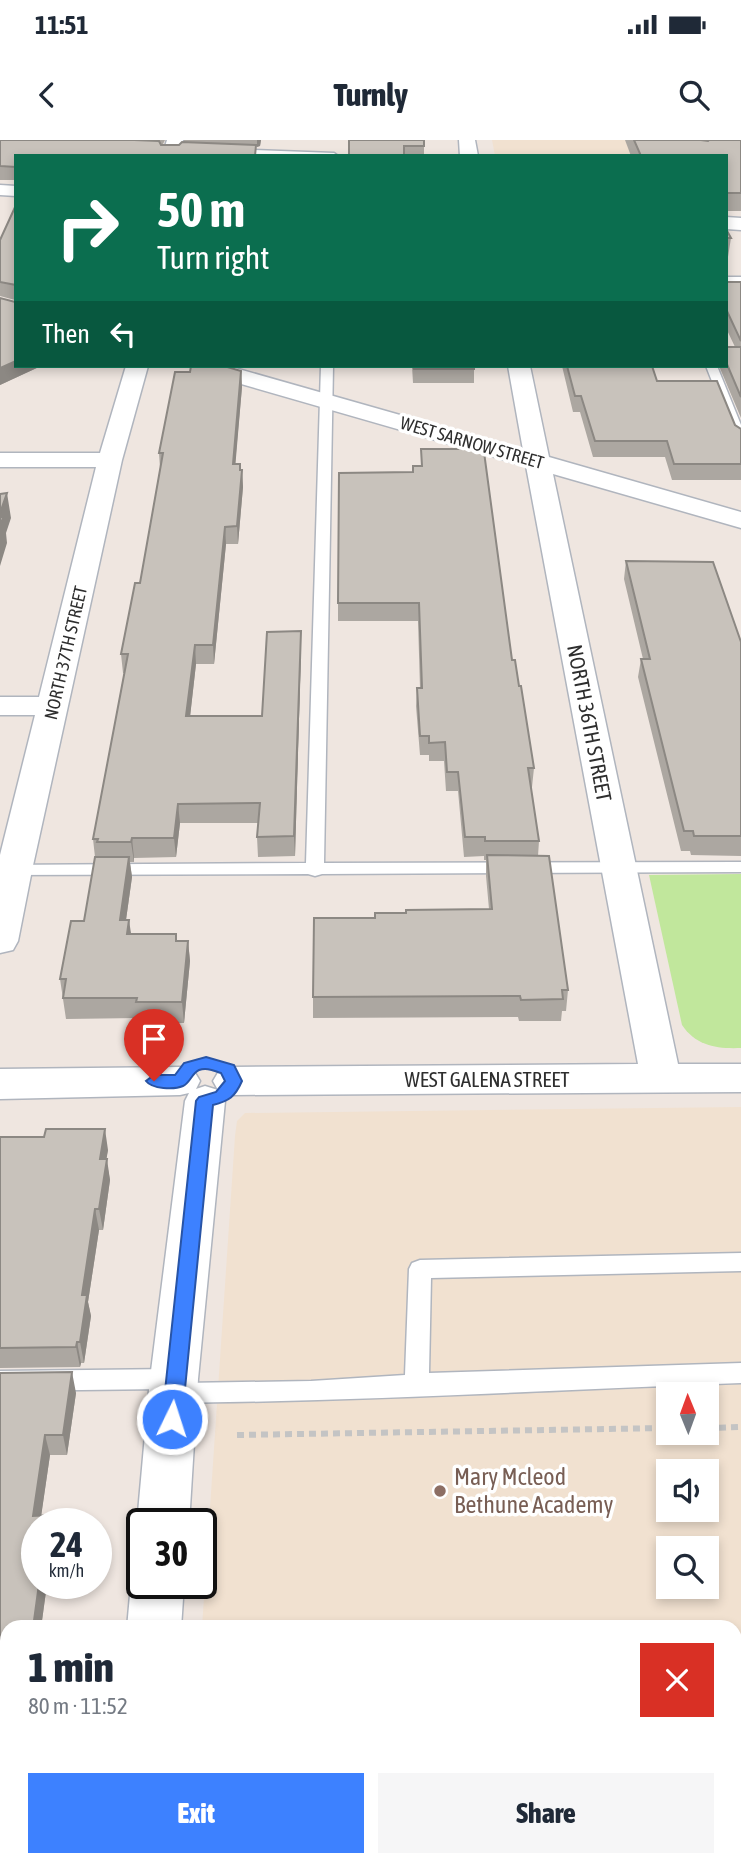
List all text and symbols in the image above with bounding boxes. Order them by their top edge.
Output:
text: 11:51 [35,10,89,40]
icon: back [28,76,66,114]
text: Turnly [333,76,408,113]
icon: search [675,76,713,114]
text: 50 m [157,181,245,237]
icon: right [42,182,133,273]
text: Turn right [157,239,270,276]
icon: left [104,315,142,353]
text: Then [42,319,90,349]
street label: WEST SARNOW STREET [398,412,546,473]
street label: NORTH 37TH STREET [40,584,91,722]
street label: NORTH 36TH STREET [563,642,617,803]
pin [124,1009,184,1081]
icon: arrive [135,1020,173,1058]
street label: WEST GALENA STREET [405,1067,569,1091]
position arrow [135,1382,209,1456]
north arrow [656,1382,719,1446]
map controls [656,1382,719,1599]
button: sound [656,1459,719,1522]
place label: Mary Mcleod Bethune Academy [454,1463,614,1518]
marker: Mary Mcleod Bethune Academy [432,1483,448,1499]
speed limit sign: 30 [126,1508,217,1599]
text: 24 [50,1524,83,1564]
button: search [656,1536,719,1599]
text: km/h [49,1560,84,1581]
text: 1 min [28,1643,114,1691]
button: close [640,1643,714,1717]
text: 80 m · 11:52 [28,1693,128,1719]
button: Exit [28,1773,364,1853]
button: Share [378,1773,714,1853]

